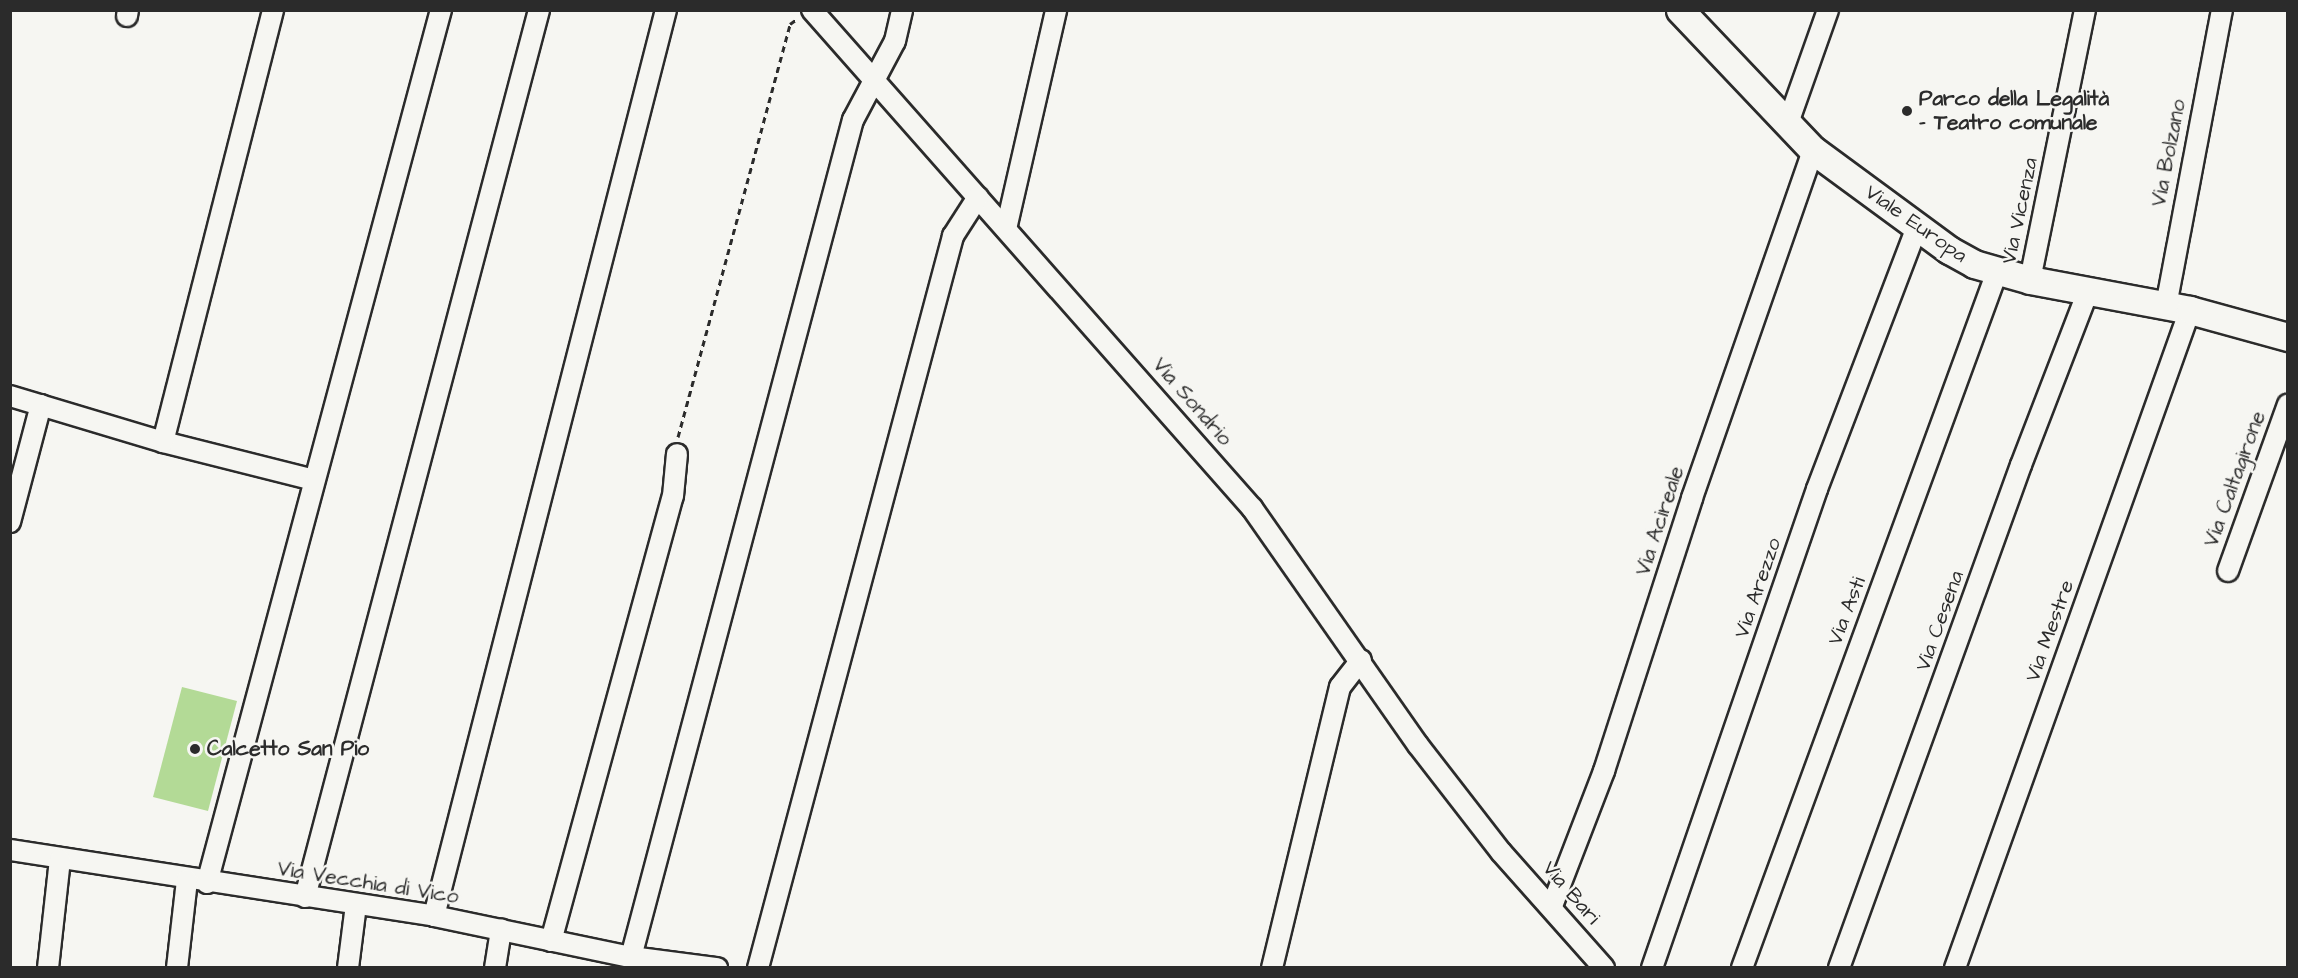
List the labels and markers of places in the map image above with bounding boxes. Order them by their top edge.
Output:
place label: Parco della Legalità - Teatro comunale [1919,86,2109,136]
marker: Parco della Legalità - Teatro comunale [1900,104,1914,118]
place label: Calcetto San Pio [207,736,369,762]
marker: Calcetto San Pio [188,742,202,756]

